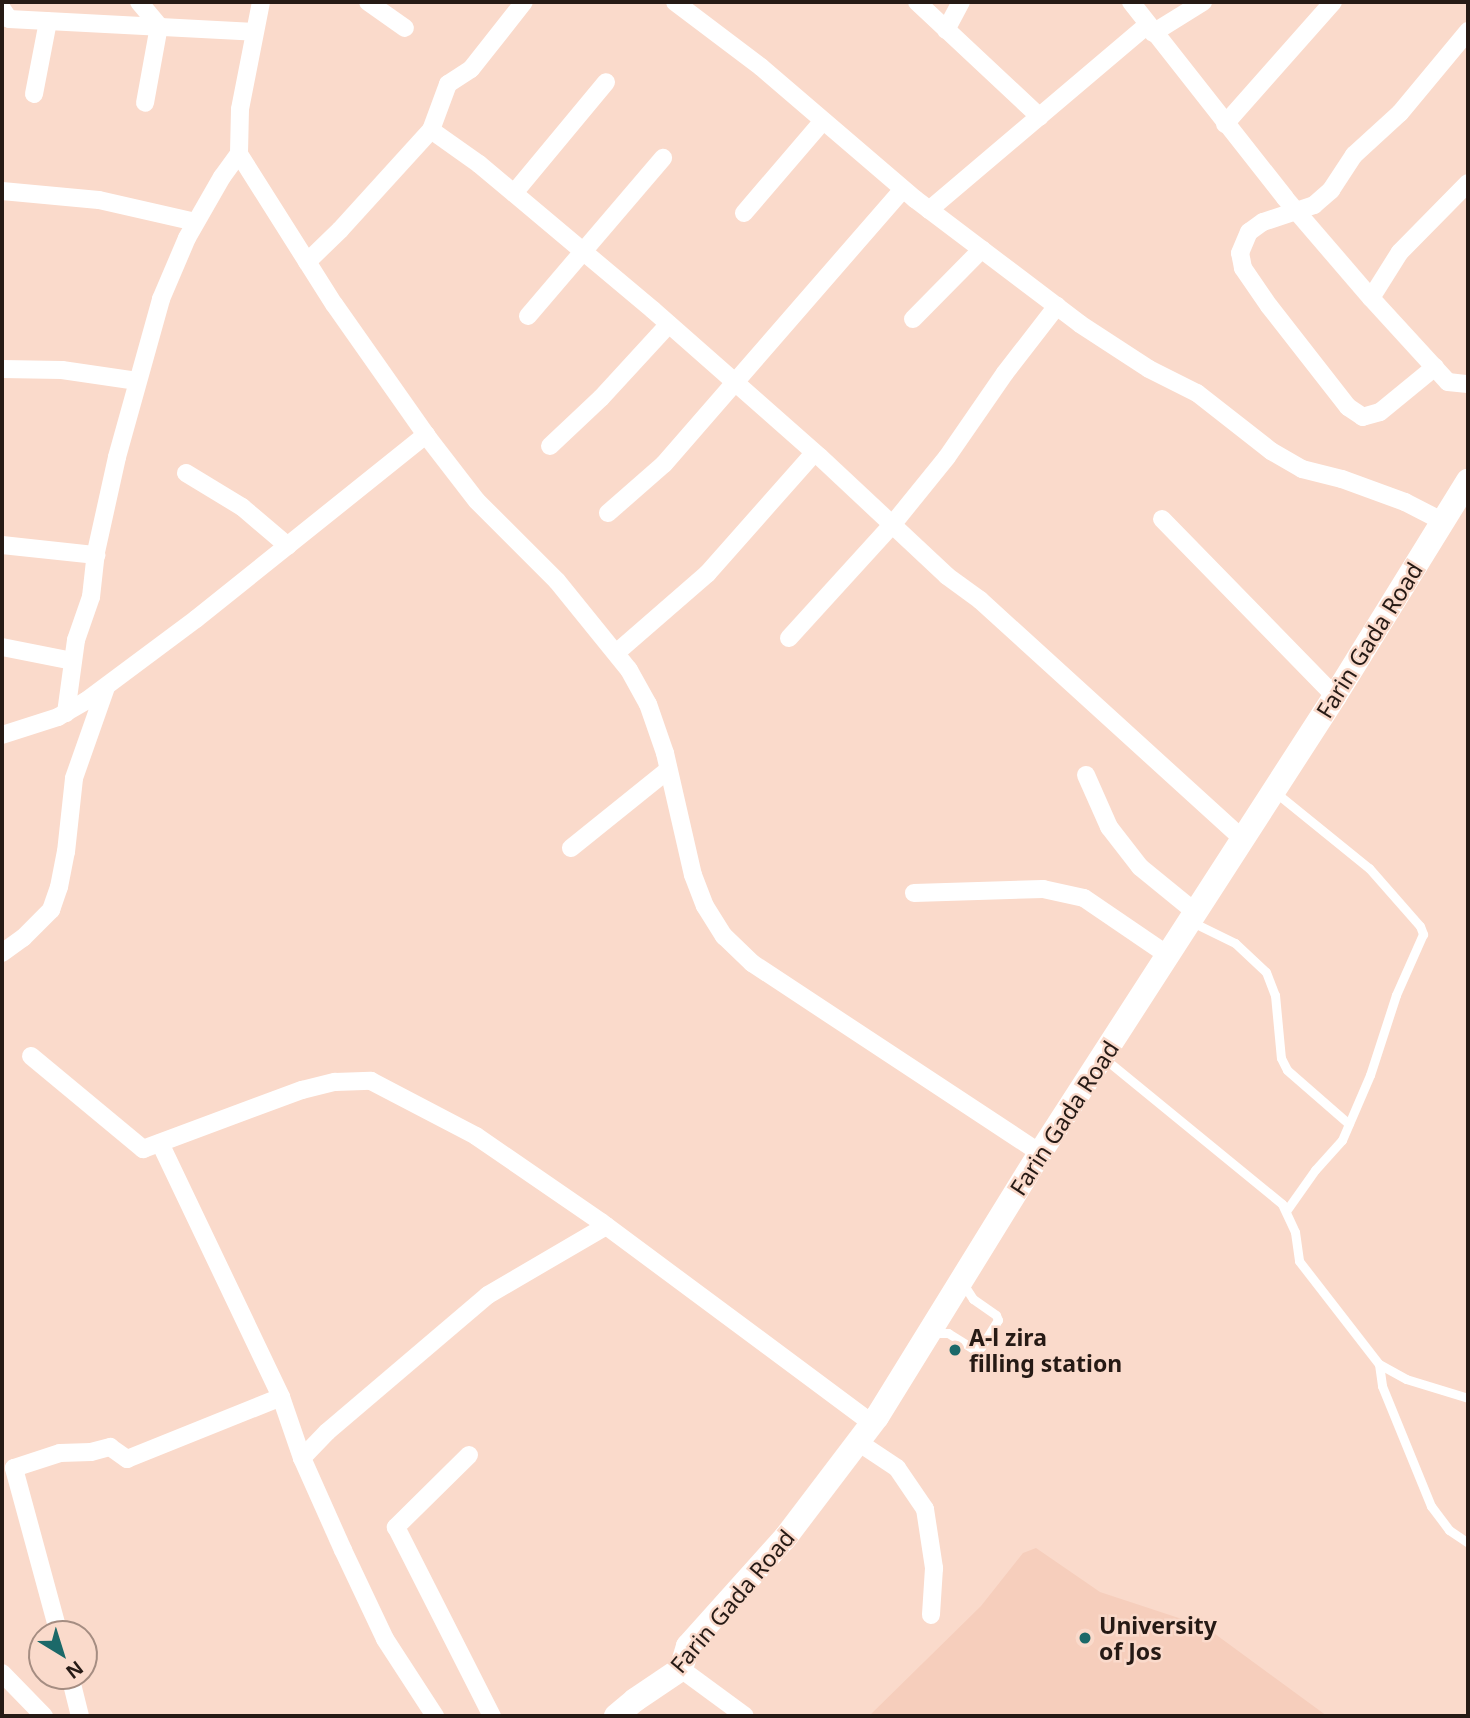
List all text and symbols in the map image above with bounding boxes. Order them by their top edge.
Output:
street label: Farin Gada Road [1310,557,1428,723]
street label: Farin Gada Road [1004,1036,1124,1200]
place label: A-l zira filling station [969,1323,1122,1377]
marker: A-l zira filling station [947,1342,963,1358]
street label: Farin Gada Road [664,1524,800,1678]
place label: University of Jos [1099,1611,1217,1665]
north arrow [28,1620,98,1690]
marker: University of Jos [1077,1630,1093,1646]
text: N [61,1655,89,1685]

